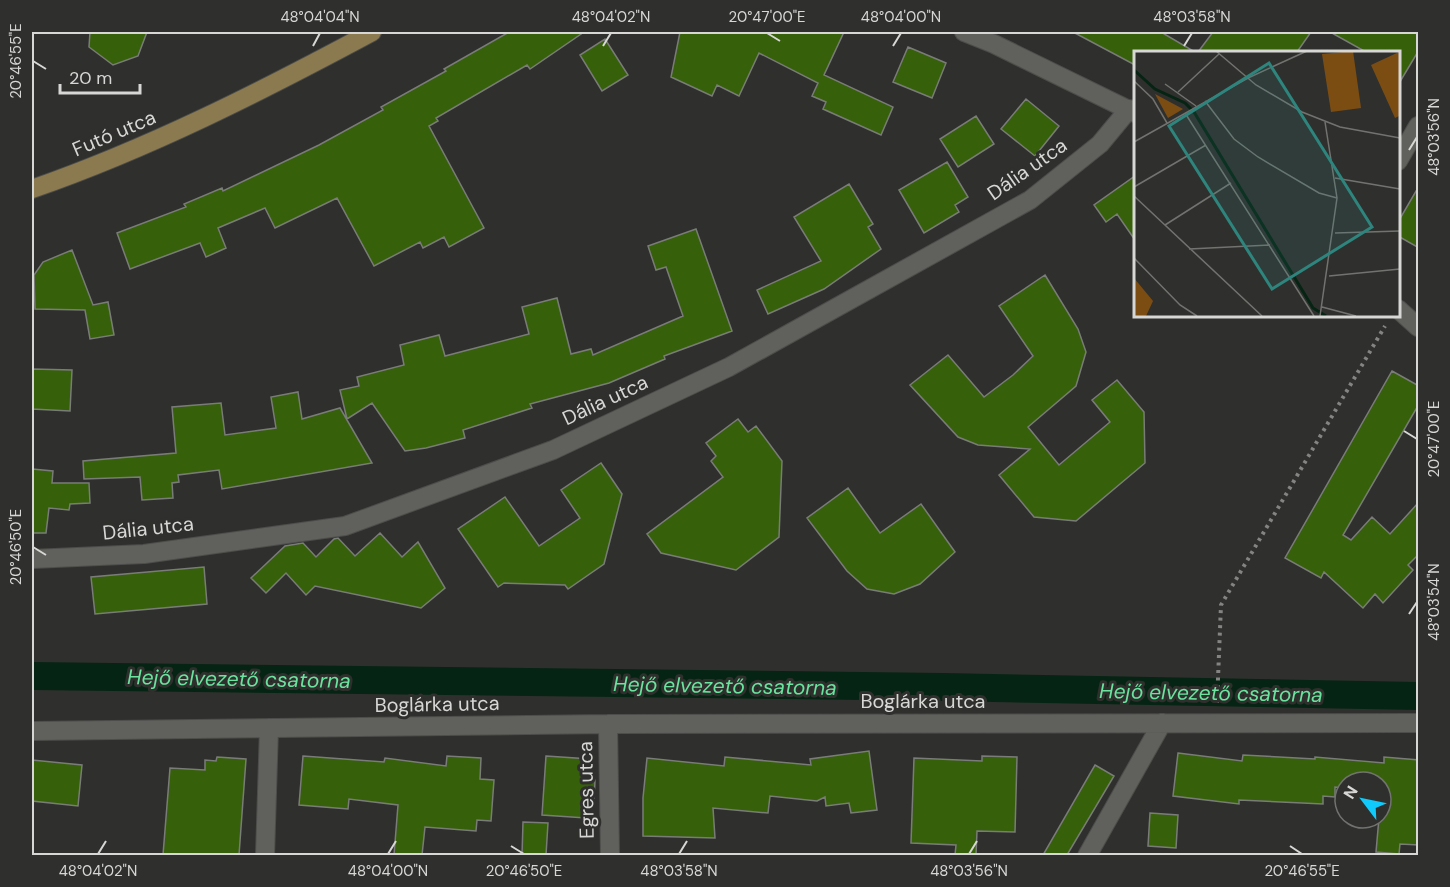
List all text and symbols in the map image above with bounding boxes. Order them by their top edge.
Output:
text: 48°04'04"N [280,7,360,27]
text: 48°04'02"N [572,7,650,27]
text: 20°47'00"E [728,7,806,27]
text: 48°04'00"N [861,7,941,27]
text: 48°03'58"N [1153,7,1231,27]
text: 20°46'55"E [6,23,26,99]
inset map [1134,51,1399,316]
scale bar [60,57,140,95]
text: 20 m [69,66,112,90]
text: 48°03'56"N [1424,98,1444,176]
street label: Futó utca [68,104,160,162]
street label: Dália utca [982,132,1072,206]
street label: Dália utca [558,369,652,431]
text: 20°47'00"E [1424,400,1444,478]
text: 20°46'50"E [6,509,26,585]
street label: Dália utca [101,510,195,546]
text: 48°03'54"N [1424,563,1444,641]
water label: Hejő elvezető csatorna [127,663,351,695]
water label: Hejő elvezető csatorna [613,670,837,702]
water label: Hejő elvezető csatorna [1099,677,1323,709]
street label: Boglárka utca [861,688,985,714]
street label: Boglárka utca [374,690,500,718]
street label: Egres utca [572,741,600,839]
north arrow [1333,770,1393,830]
text: N [1339,782,1363,803]
text: 48°04'02"N [59,861,137,881]
text: 48°04'00"N [348,861,428,881]
text: 20°46'50"E [486,861,562,881]
text: 48°03'58"N [640,861,718,881]
text: 48°03'56"N [930,861,1008,881]
text: 20°46'55"E [1264,861,1340,881]

